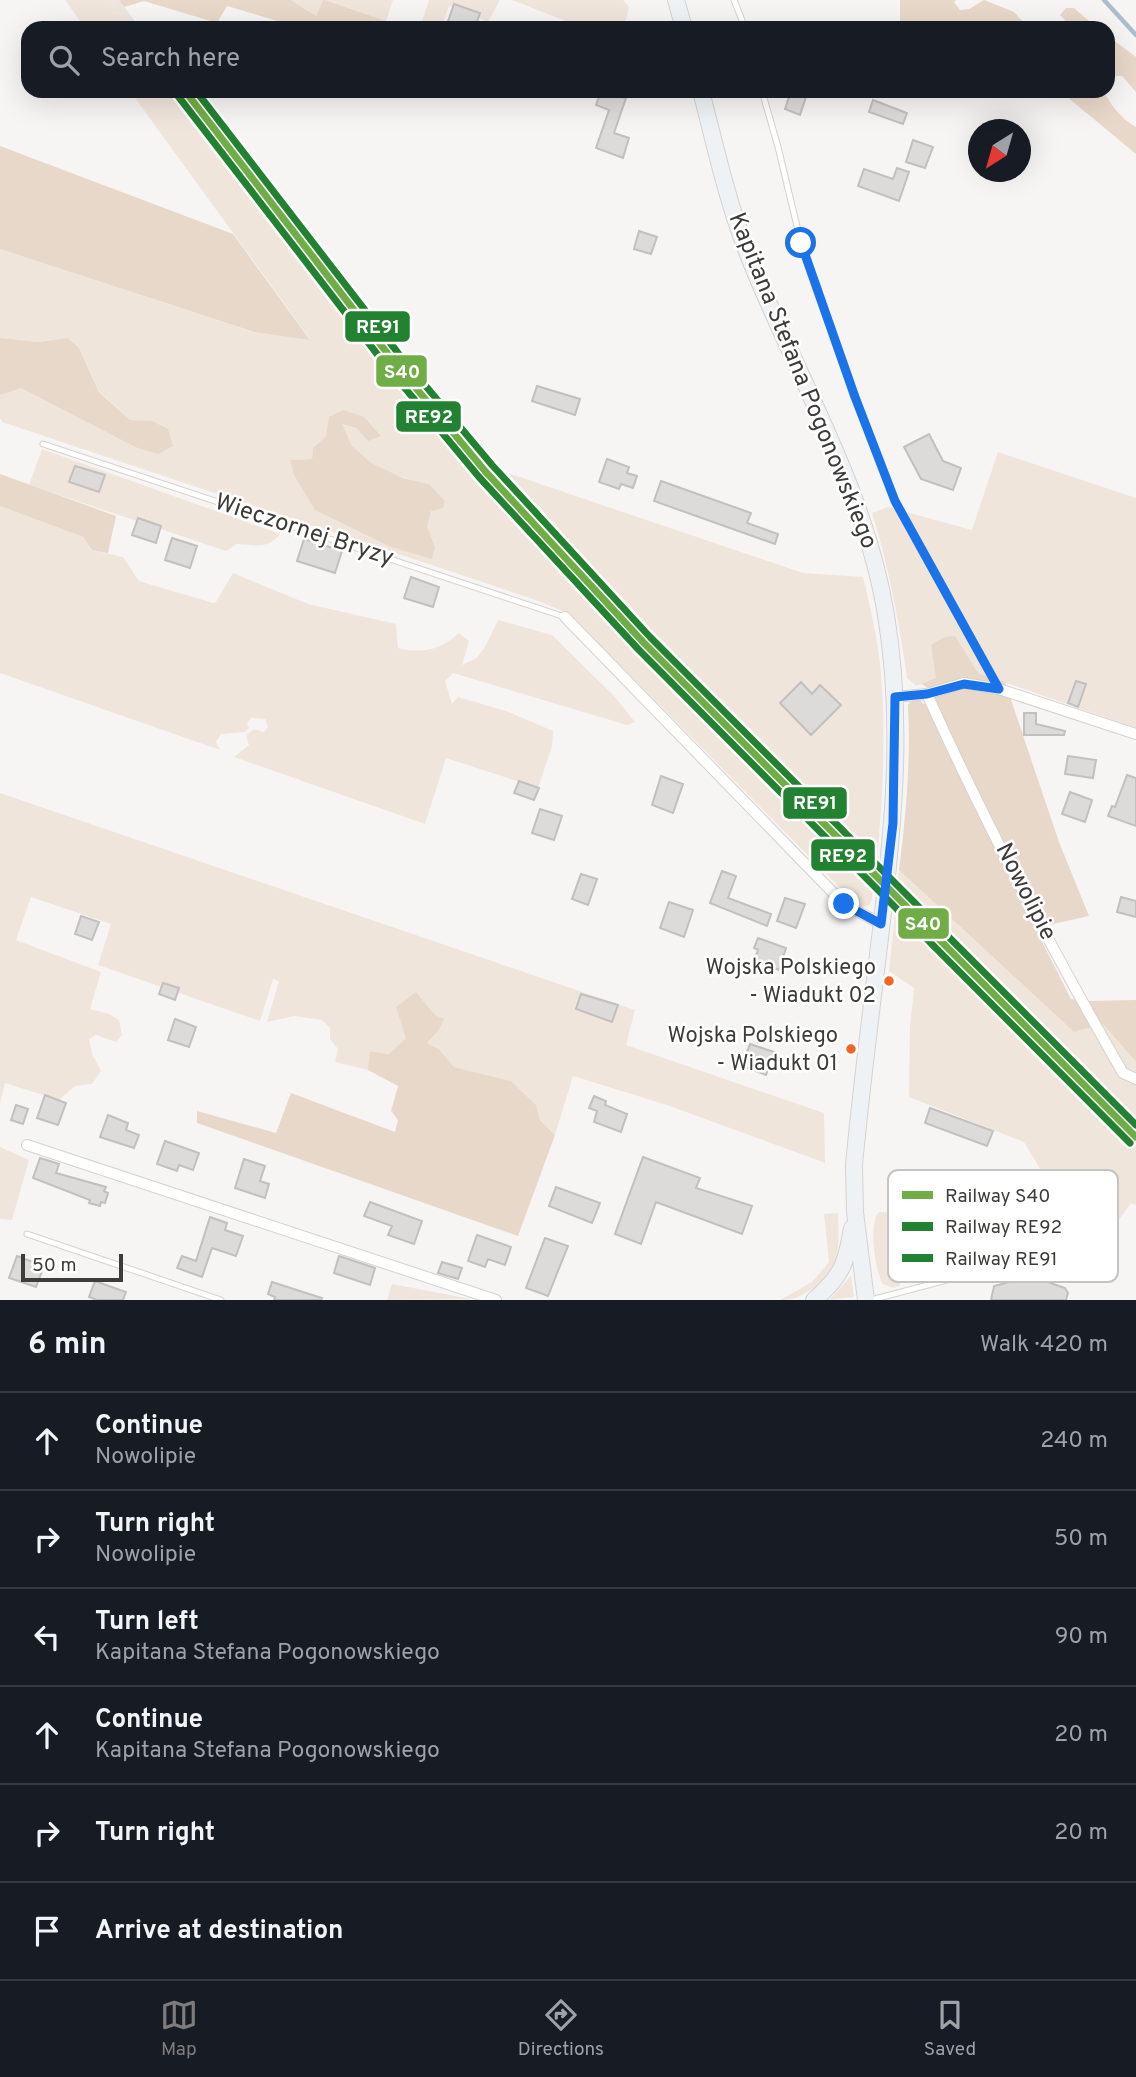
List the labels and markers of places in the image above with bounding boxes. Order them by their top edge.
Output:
place label: Wojska Polskiego - Wiadukt 02 [706,955,876,1010]
marker: Wojska Polskiego - Wiadukt 02 [882,974,896,988]
place label: Wojska Polskiego - Wiadukt 01 [668,1023,838,1078]
marker: Wojska Polskiego - Wiadukt 01 [844,1042,858,1056]

